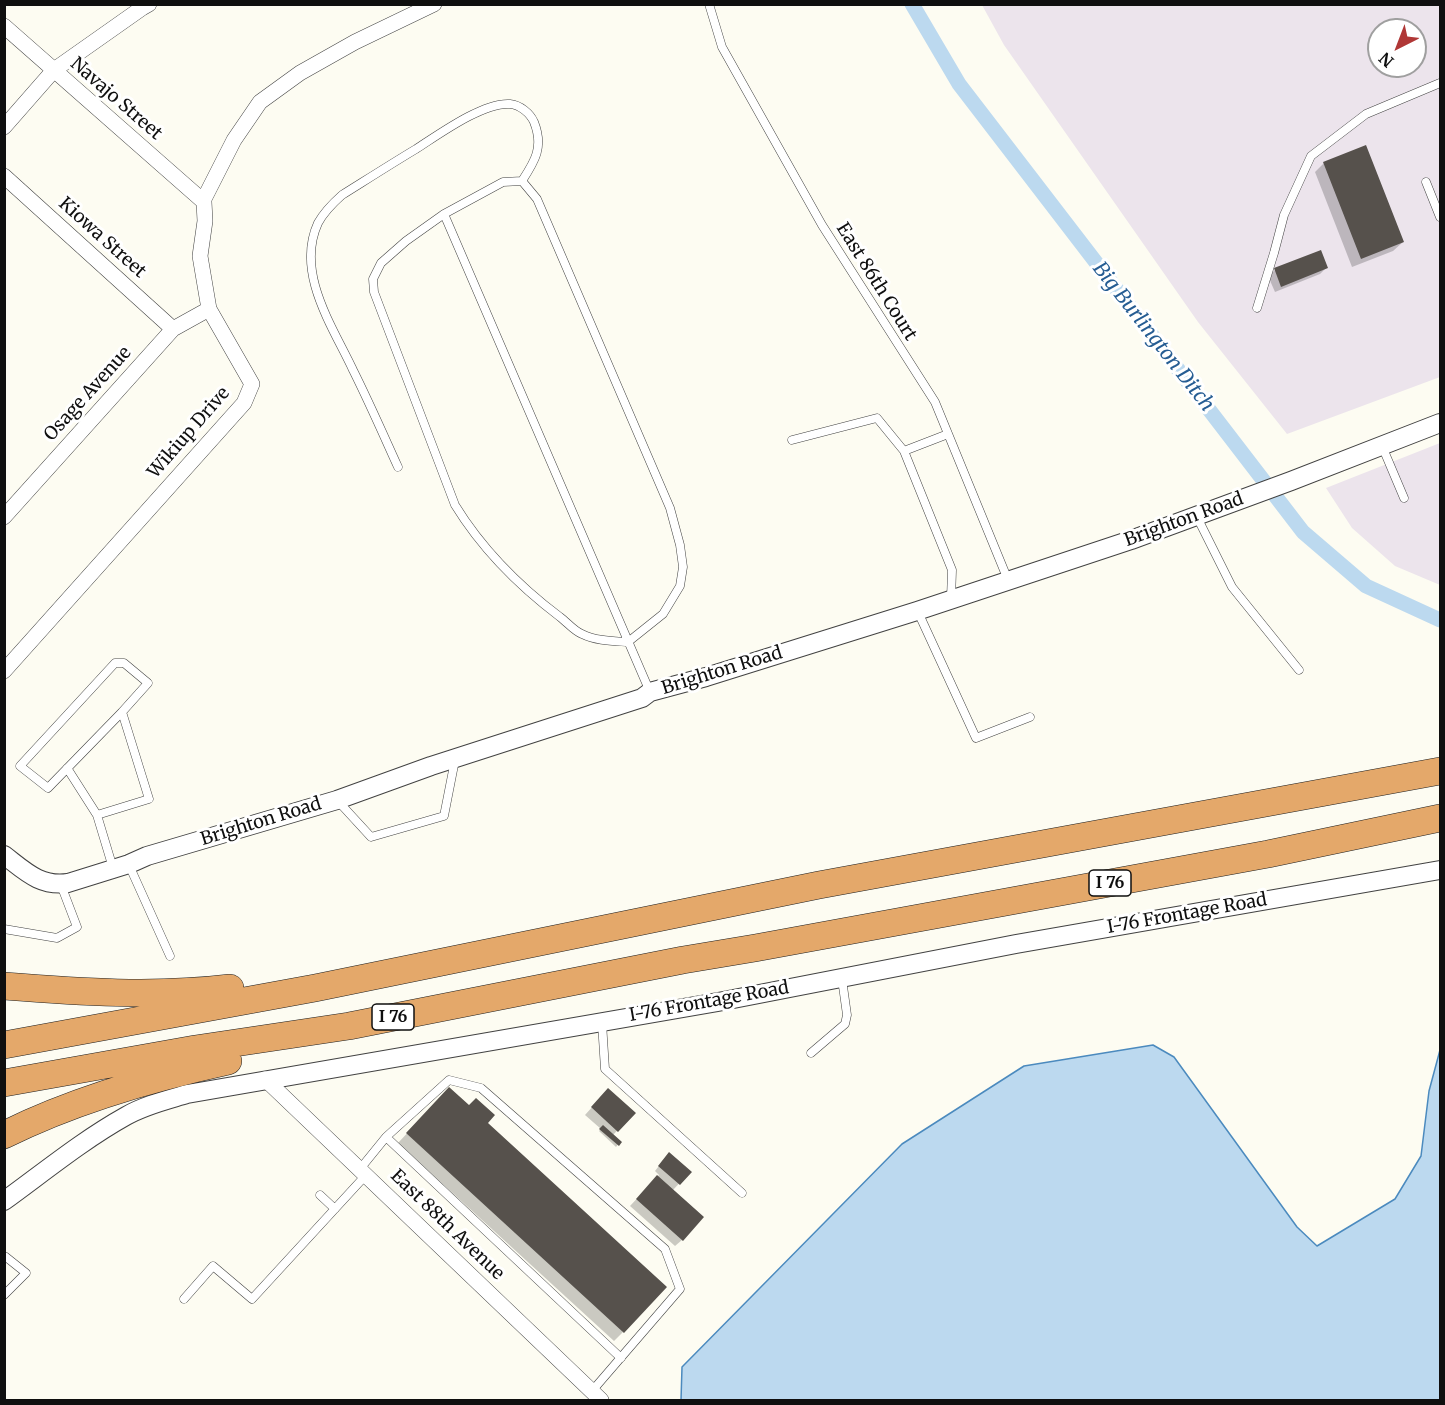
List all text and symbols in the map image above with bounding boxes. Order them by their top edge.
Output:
north arrow [1367,18,1427,78]
text: N [1375,48,1398,72]
street label: Navajo Street [66,53,166,145]
street label: Kiowa Street [54,193,150,283]
street label: East 86th Court [831,219,921,345]
water label: Big Burlington Ditch [1087,258,1219,416]
street label: Osage Avenue [40,342,136,446]
street label: Wikiup Drive [143,383,235,483]
street label: Brighton Road [1122,488,1246,552]
street label: Brighton Road [659,642,785,700]
street label: Brighton Road [198,793,324,851]
road number: I 76 [1089,870,1131,896]
street label: I-76 Frontage Road [1105,889,1269,939]
street label: I-76 Frontage Road [627,977,791,1027]
road number: I 76 [372,1004,414,1030]
street label: East 88th Avenue [386,1165,508,1285]

